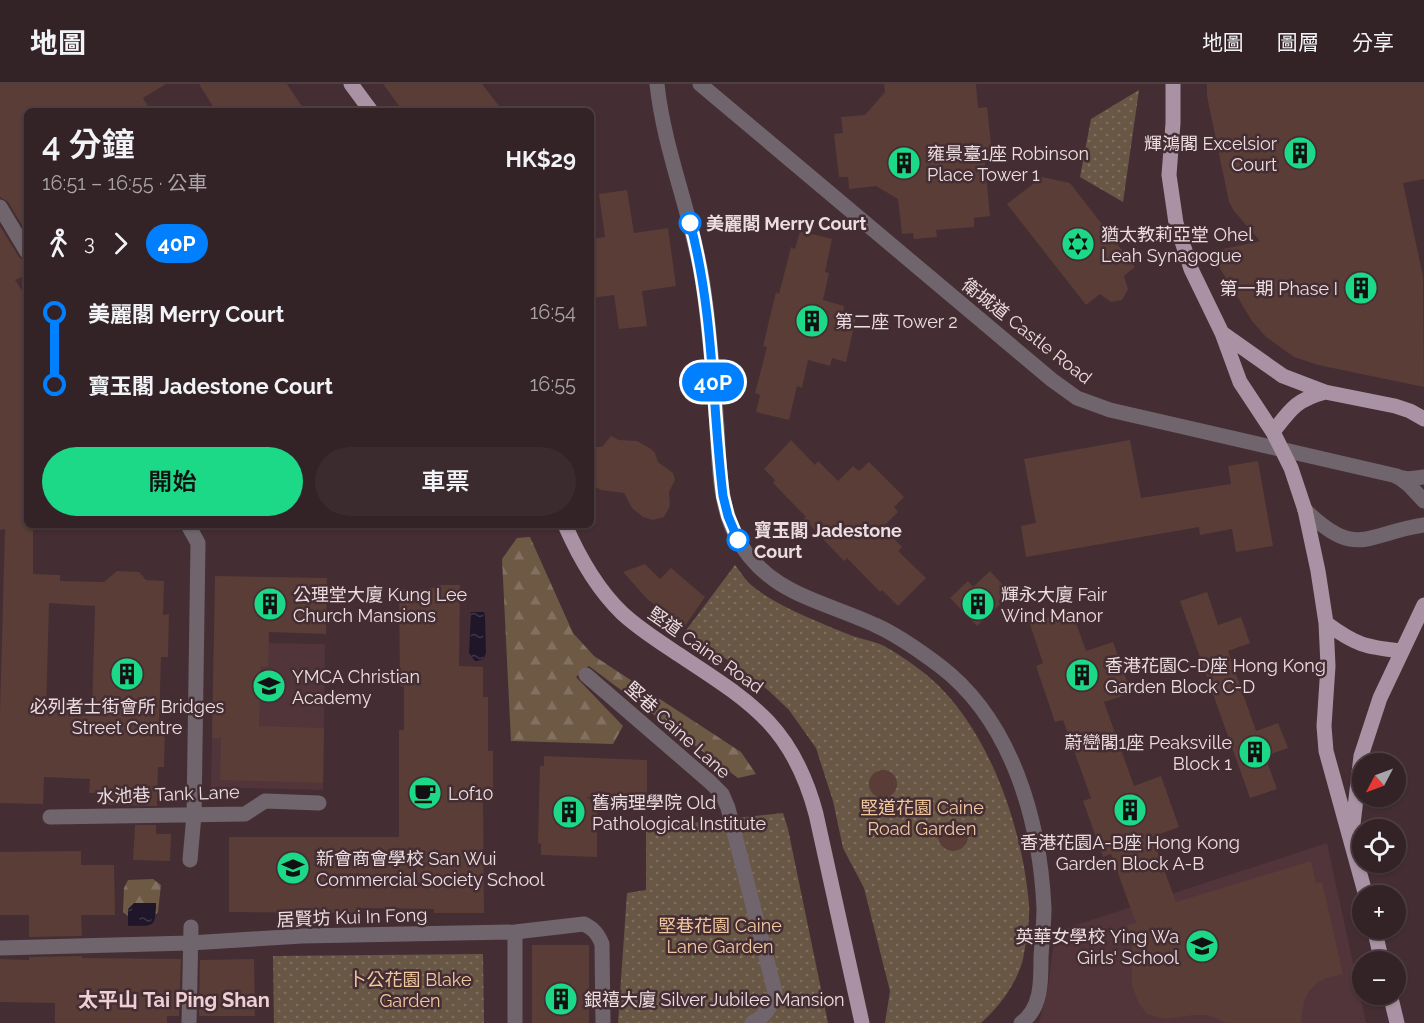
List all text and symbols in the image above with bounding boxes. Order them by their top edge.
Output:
text: 地圖 [30,27,86,60]
text: 地圖 [1202,30,1244,55]
text: 圖層 [1277,30,1319,55]
text: 分享 [1352,30,1394,55]
text: 4 分鐘 [42,125,135,164]
place label: 輝鴻閣 Excelsior Court [1144,133,1278,175]
building icon: 輝鴻閣 Excelsior Court [1282,135,1318,171]
place label: 雍景臺1座 Robinson Place Tower 1 [927,143,1089,185]
building icon: 雍景臺1座 Robinson Place Tower 1 [886,145,922,181]
text: HK$29 [506,146,576,172]
text: 16:51 – 16:55 · 公車 [42,171,208,195]
marker: 美麗閣 Merry Court [679,212,701,234]
place label: 美麗閣 Merry Court [706,213,867,234]
place label: 猶太教莉亞堂 Ohel Leah Synagogue [1101,224,1253,266]
synagogue icon: 猶太教莉亞堂 Ohel Leah Synagogue [1060,226,1096,262]
icon: walk [42,227,75,260]
icon: forward [104,227,137,260]
text: 3 [84,231,95,255]
text: 40P [158,231,196,256]
building icon: 第一期 Phase I [1343,270,1379,306]
street label: 衛城道 Castle Road [958,274,1096,388]
place label: 第一期 Phase I [1220,278,1338,299]
text: 16:54 [530,300,576,324]
text: 美麗閣 Merry Court [88,301,284,327]
building icon: 第二座 Tower 2 [794,303,830,339]
place label: 第二座 Tower 2 [835,311,958,332]
line badge: 40P [678,362,748,402]
text: 40P [694,370,732,395]
text: 16:55 [530,372,576,396]
text: 寶玉閣 Jadestone Court [88,373,333,399]
button: 開始 [42,447,303,516]
button: 車票 [315,447,576,516]
place label: 寶玉閣 Jadestone Court [754,520,902,562]
marker: 寶玉閣 Jadestone Court [727,529,749,551]
place label: 公理堂大廈 Kung Lee Church Mansions [293,584,468,626]
place label: 輝永大廈 Fair Wind Manor [1001,584,1108,626]
building icon: 公理堂大廈 Kung Lee Church Mansions [252,586,288,622]
building icon: 輝永大廈 Fair Wind Manor [960,586,996,622]
street label: 堅道 Caine Road [644,603,768,697]
place label: 香港花園C-D座 Hong Kong Garden Block C-D [1105,655,1326,697]
building icon: 必列者士街會所 Bridges Street Centre [109,656,145,692]
building icon: 香港花園C-D座 Hong Kong Garden Block C-D [1064,657,1100,693]
place label: YMCA Christian Academy [292,666,420,708]
school or university icon: YMCA Christian Academy [251,668,287,704]
street label: 堅巷 Caine Lane [621,677,735,783]
place label: 必列者士街會所 Bridges Street Centre [30,696,225,738]
place label: 蔚巒閣1座 Peaksville Block 1 [1064,732,1232,774]
building icon: 蔚巒閣1座 Peaksville Block 1 [1237,734,1273,770]
north arrow [1352,753,1406,807]
map controls [1352,753,1406,1005]
cafe icon: Lof10 [407,775,443,811]
street label: 水池巷 Tank Lane [96,781,240,807]
place label: Lof10 [448,783,494,804]
place label: 舊病理學院 Old Pathological Institute [592,792,767,834]
building icon: 香港花園A-B座 Hong Kong Garden Block A-B [1112,792,1148,828]
building icon: 舊病理學院 Old Pathological Institute [551,794,587,830]
park label: 堅道花園 Caine Road Garden [860,797,984,839]
button: locate [1352,819,1406,873]
place label: 香港花園A-B座 Hong Kong Garden Block A-B [1020,832,1240,874]
place label: 新會商會學校 San Wui Commercial Society School [316,848,545,890]
school or university icon: 新會商會學校 San Wui Commercial Society School [275,850,311,886]
button: + [1352,885,1406,939]
street label: 居賢坊 Kui In Fong [276,904,428,930]
park label: 堅巷花園 Caine Lane Garden [658,915,782,957]
place label: 英華女學校 Ying Wa Girls' School [1015,926,1179,968]
school or university icon: 英華女學校 Ying Wa Girls' School [1184,928,1220,964]
button: − [1352,951,1406,1005]
park label: 卜公花園 Blake Garden [349,969,472,1011]
building icon: 銀禧大廈 Silver Jubilee Mansion [543,981,579,1017]
district label: 太平山 Tai Ping Shan [78,988,270,1012]
place label: 銀禧大廈 Silver Jubilee Mansion [584,989,845,1010]

